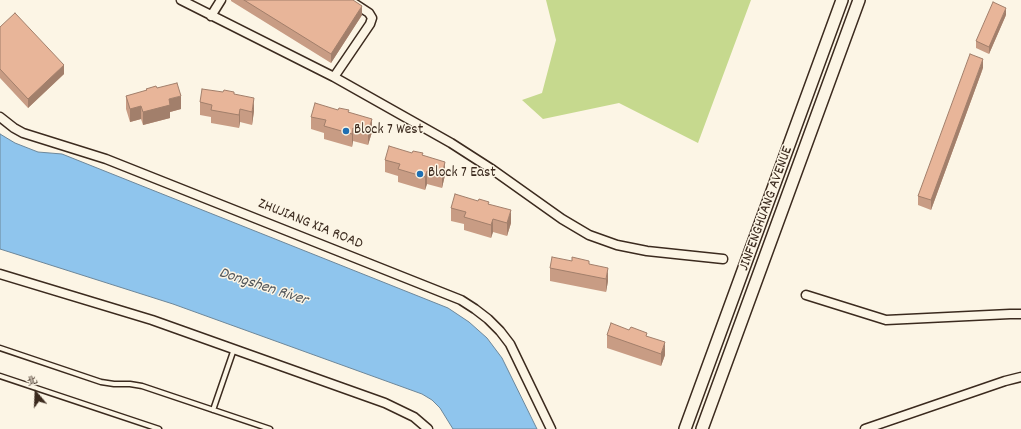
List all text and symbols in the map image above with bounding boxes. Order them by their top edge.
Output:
place label: Block 7 West [354,122,423,140]
marker: Block 7 West [341,126,351,136]
street label: JINFENGHUANG AVENUE [736,144,798,274]
place label: Block 7 East [428,165,496,183]
marker: Block 7 East [415,169,425,179]
street label: ZHUJIANG XIA ROAD [255,196,365,254]
water label: Dongshen River [216,265,310,311]
text: 北 [24,372,40,391]
north arrow [16,373,56,413]

